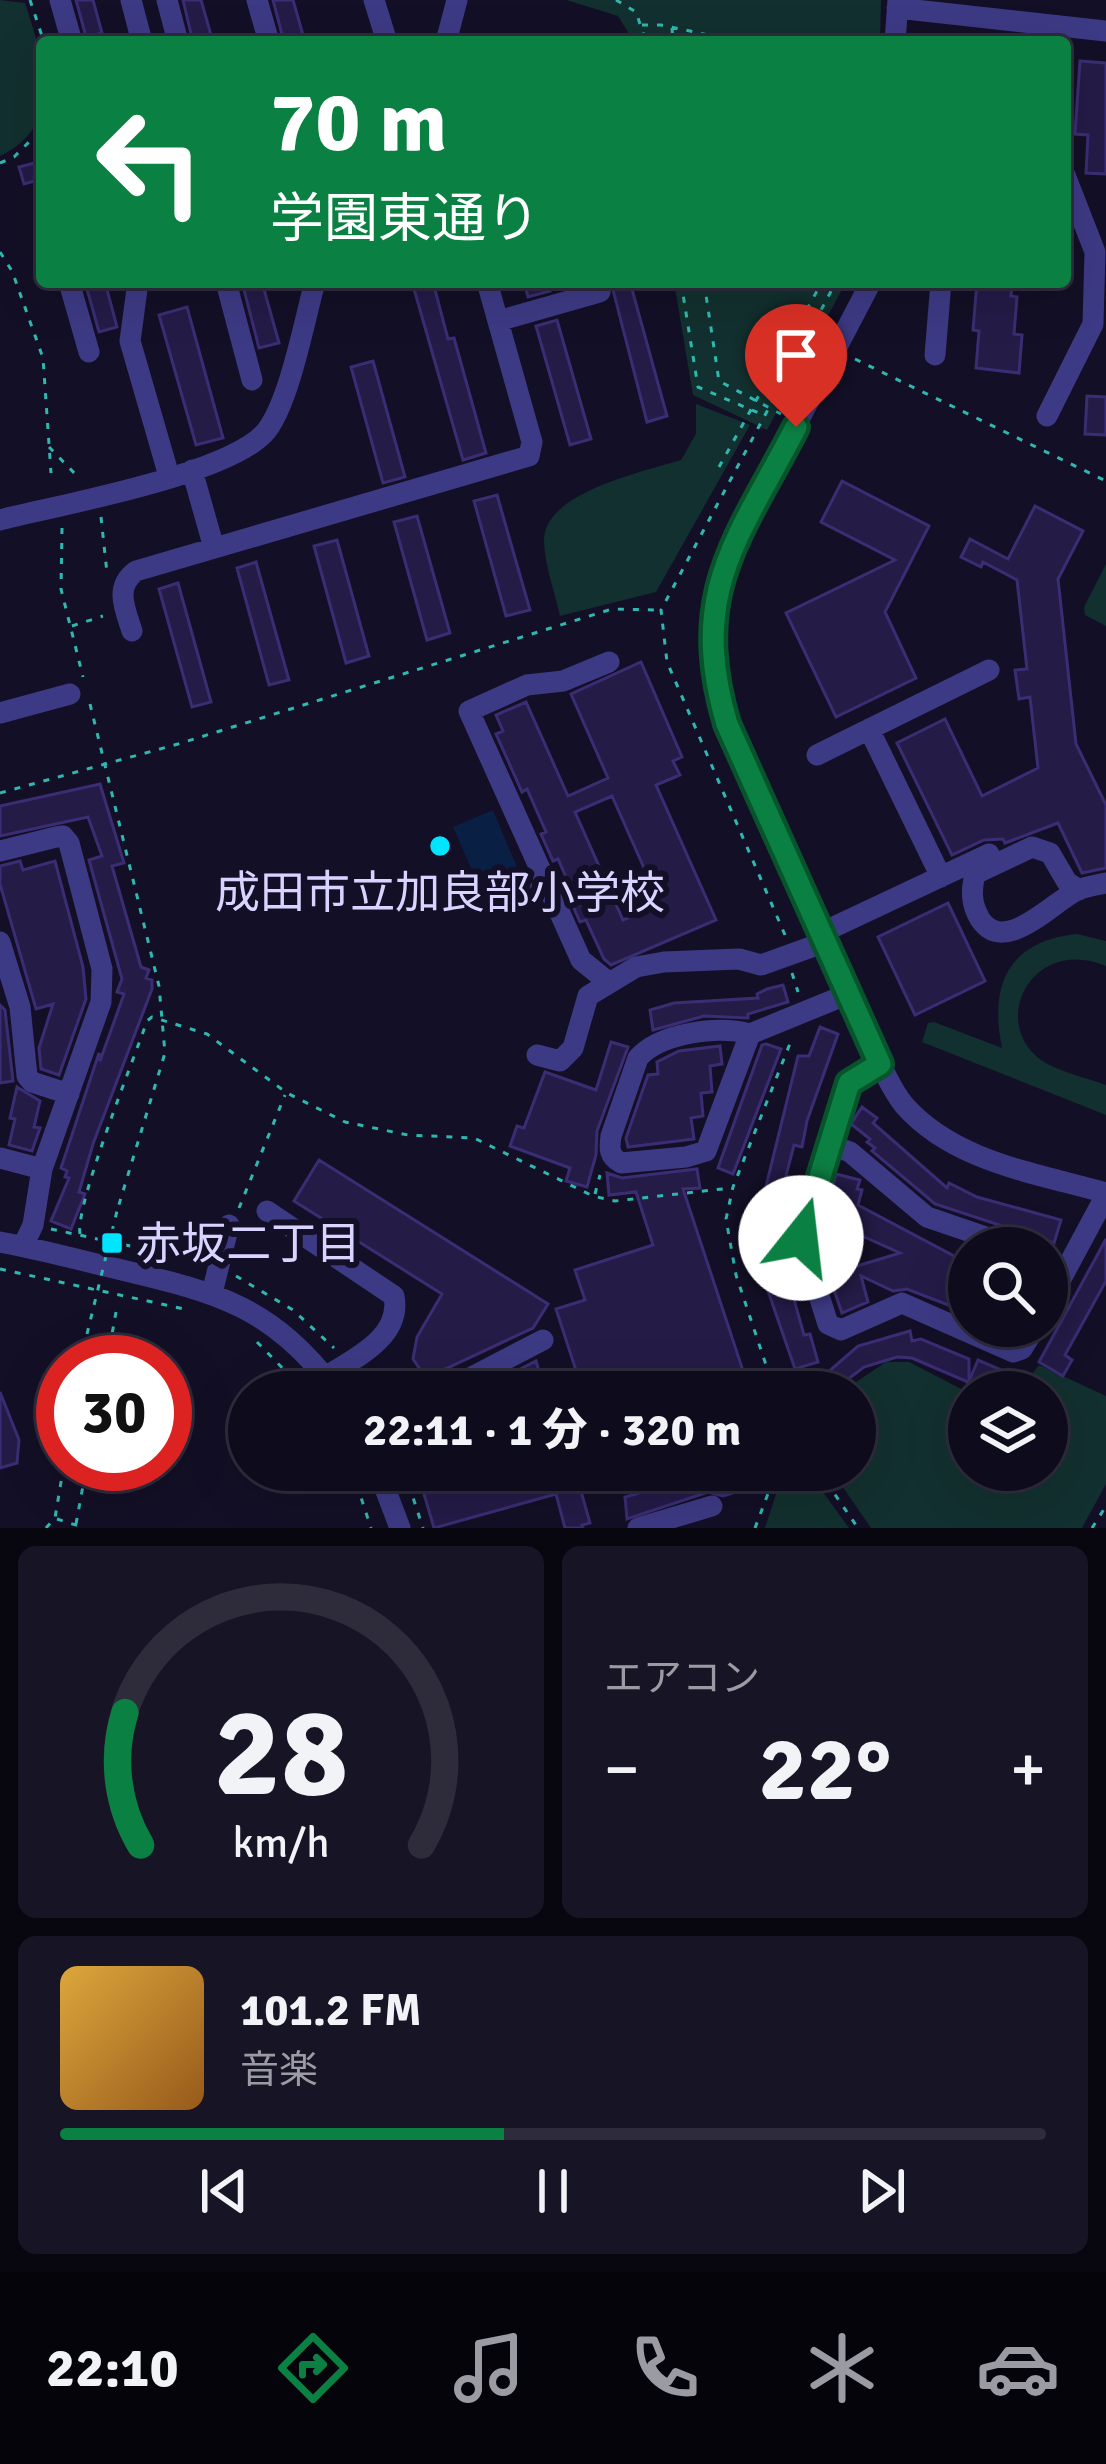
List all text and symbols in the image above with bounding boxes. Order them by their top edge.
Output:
text: 70 m [270,71,447,175]
icon: left [72,84,228,240]
text: 学園東通り [270,186,540,253]
pin [745,304,847,427]
icon: arrive [763,322,829,388]
marker: 成田市立加良部小学校 [427,833,453,859]
place label: 成田市立加良部小学校 [215,866,665,921]
position arrow [738,1175,864,1301]
place label: 赤坂二丁目 [136,1217,361,1272]
map controls [948,1227,1068,1491]
button: search [948,1227,1068,1347]
marker: 赤坂二丁目 [99,1230,125,1256]
speed limit sign: 30 [36,1335,192,1491]
button: layers [948,1371,1068,1491]
text: 22:11 · 1 分 · 320 m [363,1403,741,1458]
text: エアコン [604,1654,760,1702]
text: 28 [214,1677,348,1830]
text: 22° [758,1714,892,1825]
text: − [604,1729,640,1810]
text: + [1010,1729,1046,1810]
text: km/h [232,1817,330,1870]
text: 101.2 FM [240,1983,422,2038]
text: 音楽 [240,2046,318,2094]
icon: previous [191,2158,257,2224]
icon: pause [520,2158,586,2224]
icon: next [849,2158,915,2224]
icon: directions [271,2326,355,2410]
icon: music [447,2326,531,2410]
icon: phone [623,2326,707,2410]
icon: climate [800,2326,884,2410]
icon: car [976,2326,1060,2410]
text: 22:10 [46,2335,179,2402]

